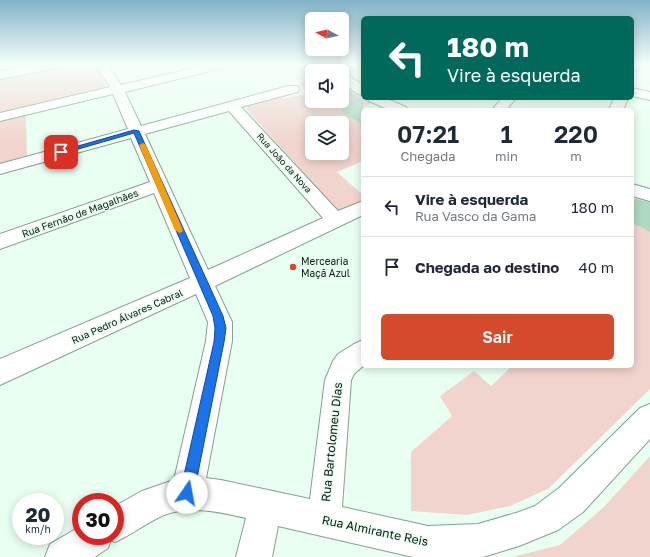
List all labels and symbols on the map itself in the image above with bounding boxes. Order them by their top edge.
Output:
north arrow [305,12,349,56]
street label: Rua João da Nova [255,131,314,195]
pin [44,135,78,169]
street label: Rua Fernão de Magalhães [20,186,140,240]
place label: Mercearia Maçã Azul [301,255,350,279]
marker: Mercearia Maçã Azul [288,262,298,272]
street label: Rua Pedro Álvares Cabral [69,286,185,346]
street label: Rua Bartolomeu Dias [318,381,345,503]
position arrow [166,472,208,514]
speed limit sign: 30 [72,493,124,545]
street label: Rua Almirante Reis [321,512,430,549]

